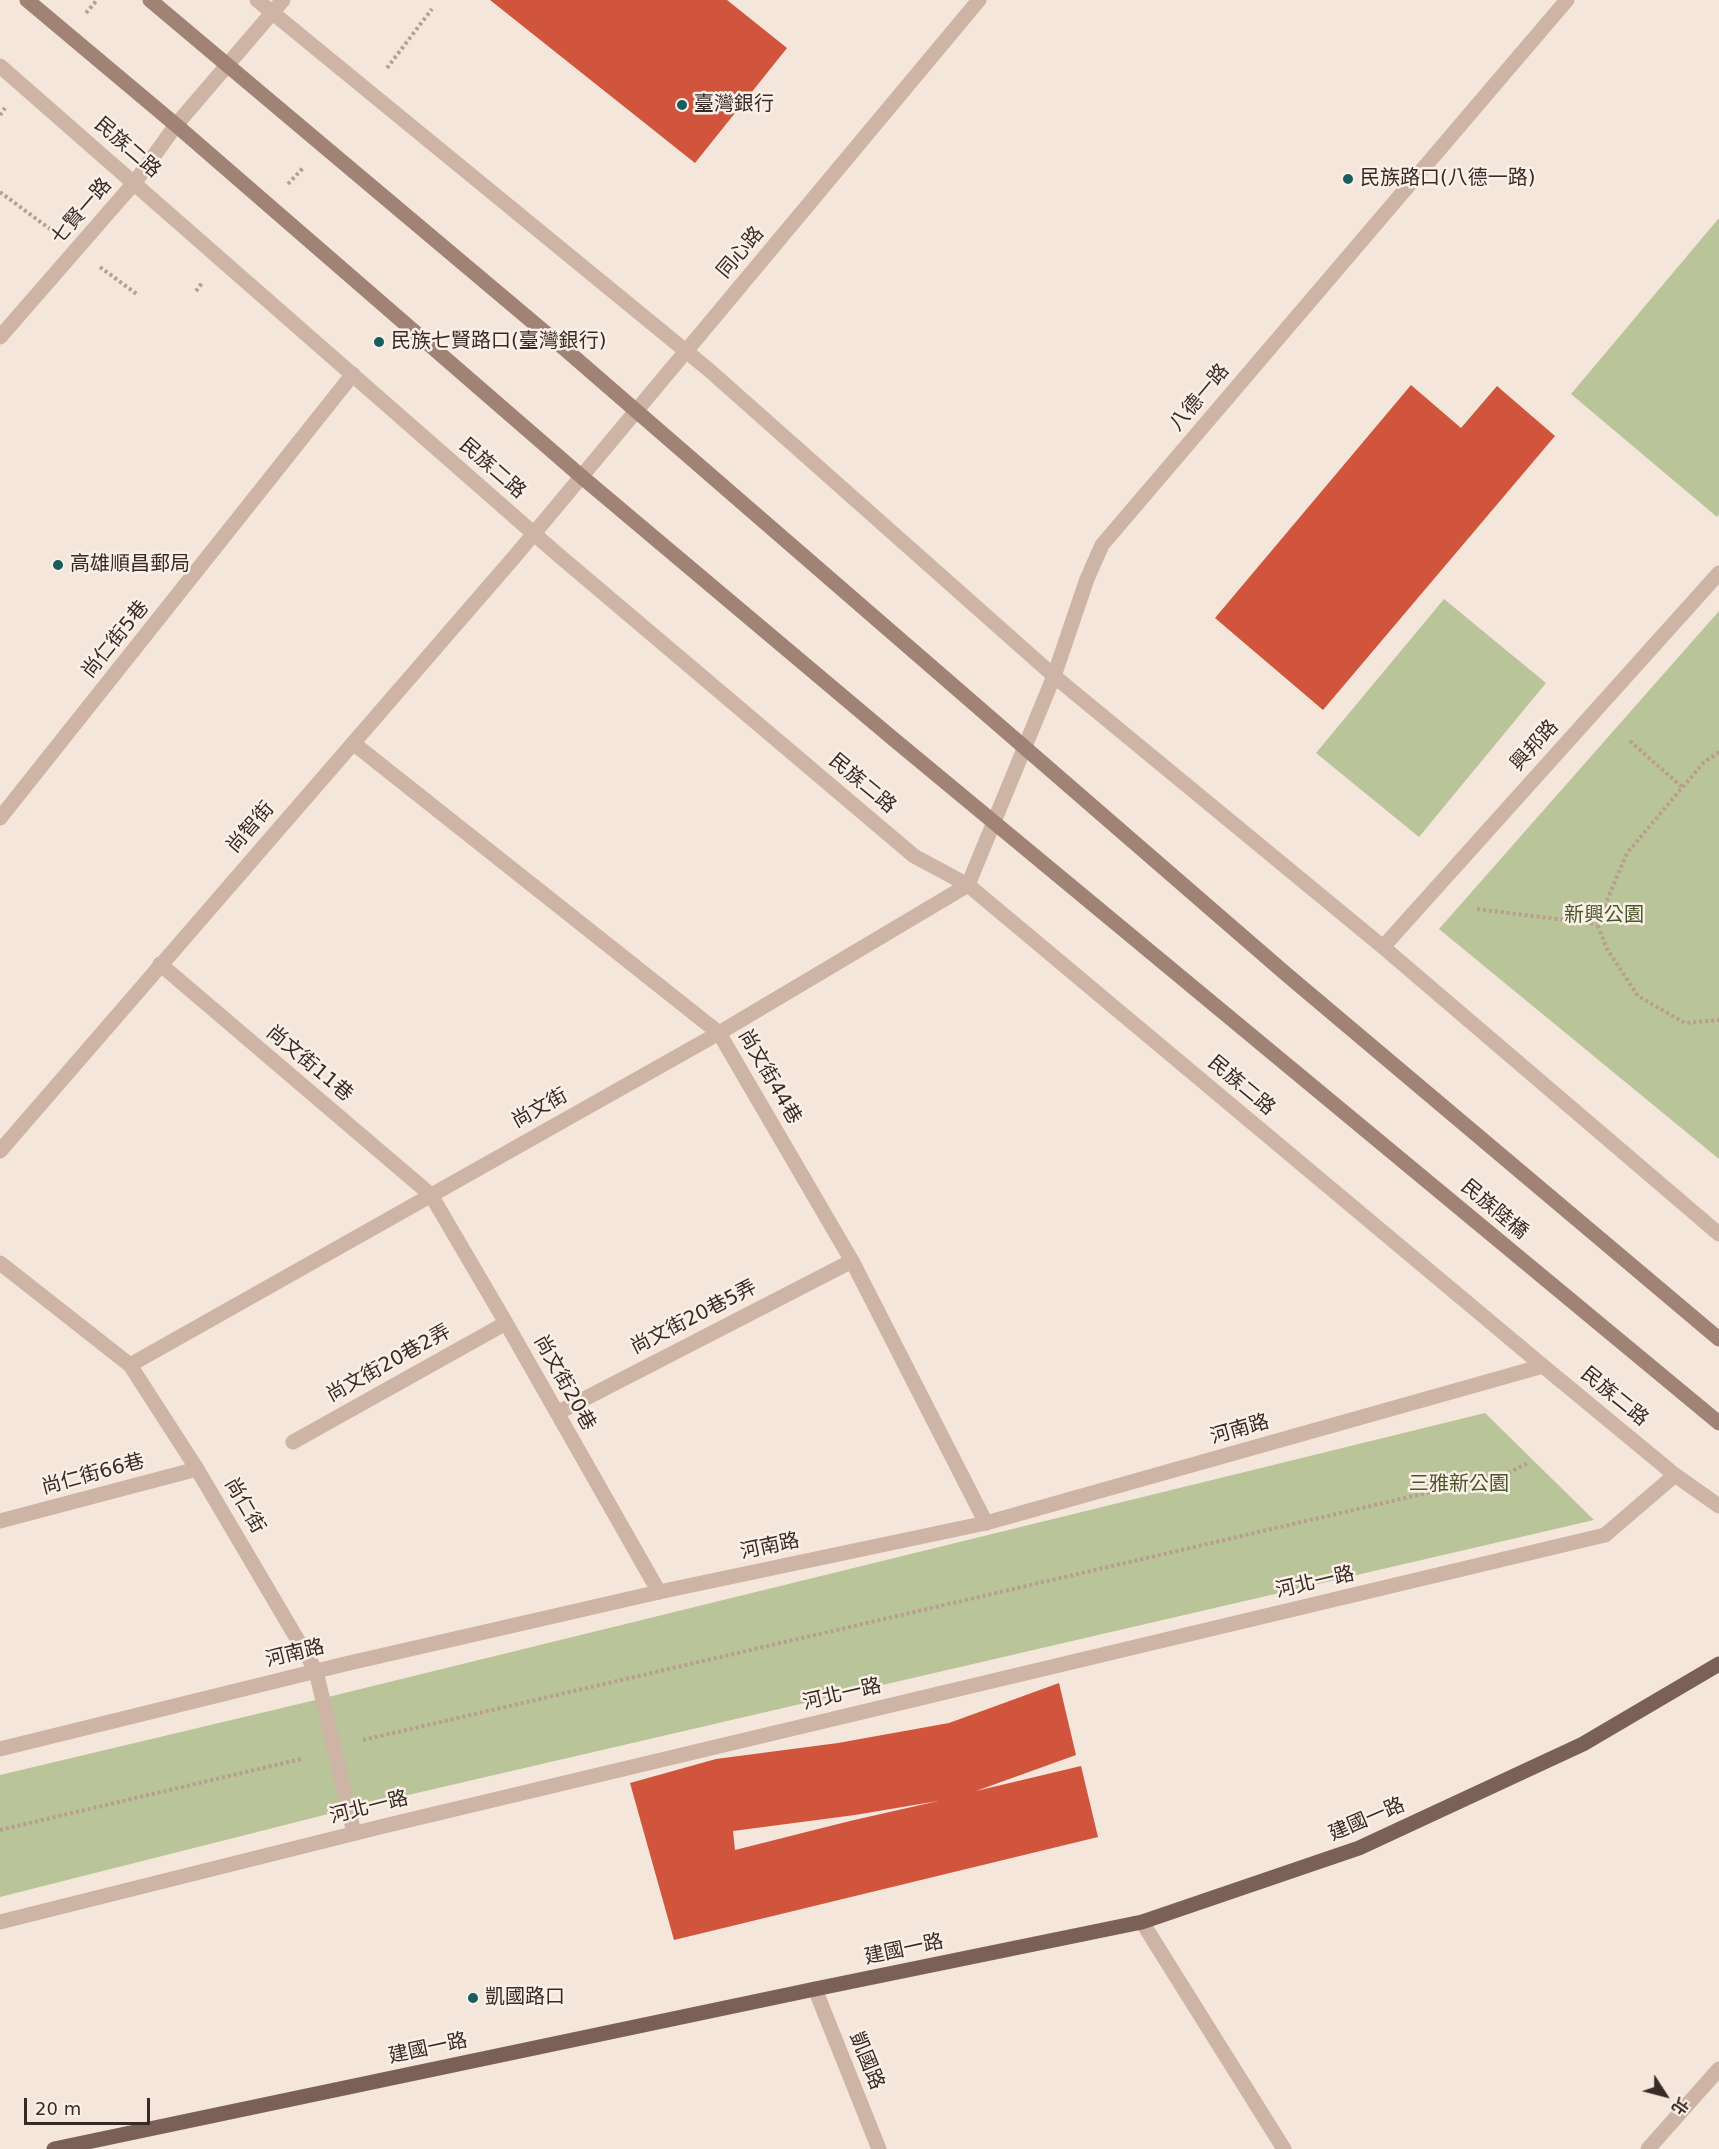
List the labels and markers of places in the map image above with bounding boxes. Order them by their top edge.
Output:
place label: 臺灣銀行 [694,93,774,117]
marker: 臺灣銀行 [675,98,689,112]
place label: 民族路口(八德一路) [1360,167,1536,191]
marker: 民族路口(八德一路) [1341,172,1355,186]
place label: 民族七賢路口(臺灣銀行) [391,330,607,354]
marker: 民族七賢路口(臺灣銀行) [372,335,386,349]
place label: 高雄順昌郵局 [70,553,190,577]
marker: 高雄順昌郵局 [51,558,65,572]
place label: 凱國路口 [485,1986,565,2010]
marker: 凱國路口 [466,1991,480,2005]

